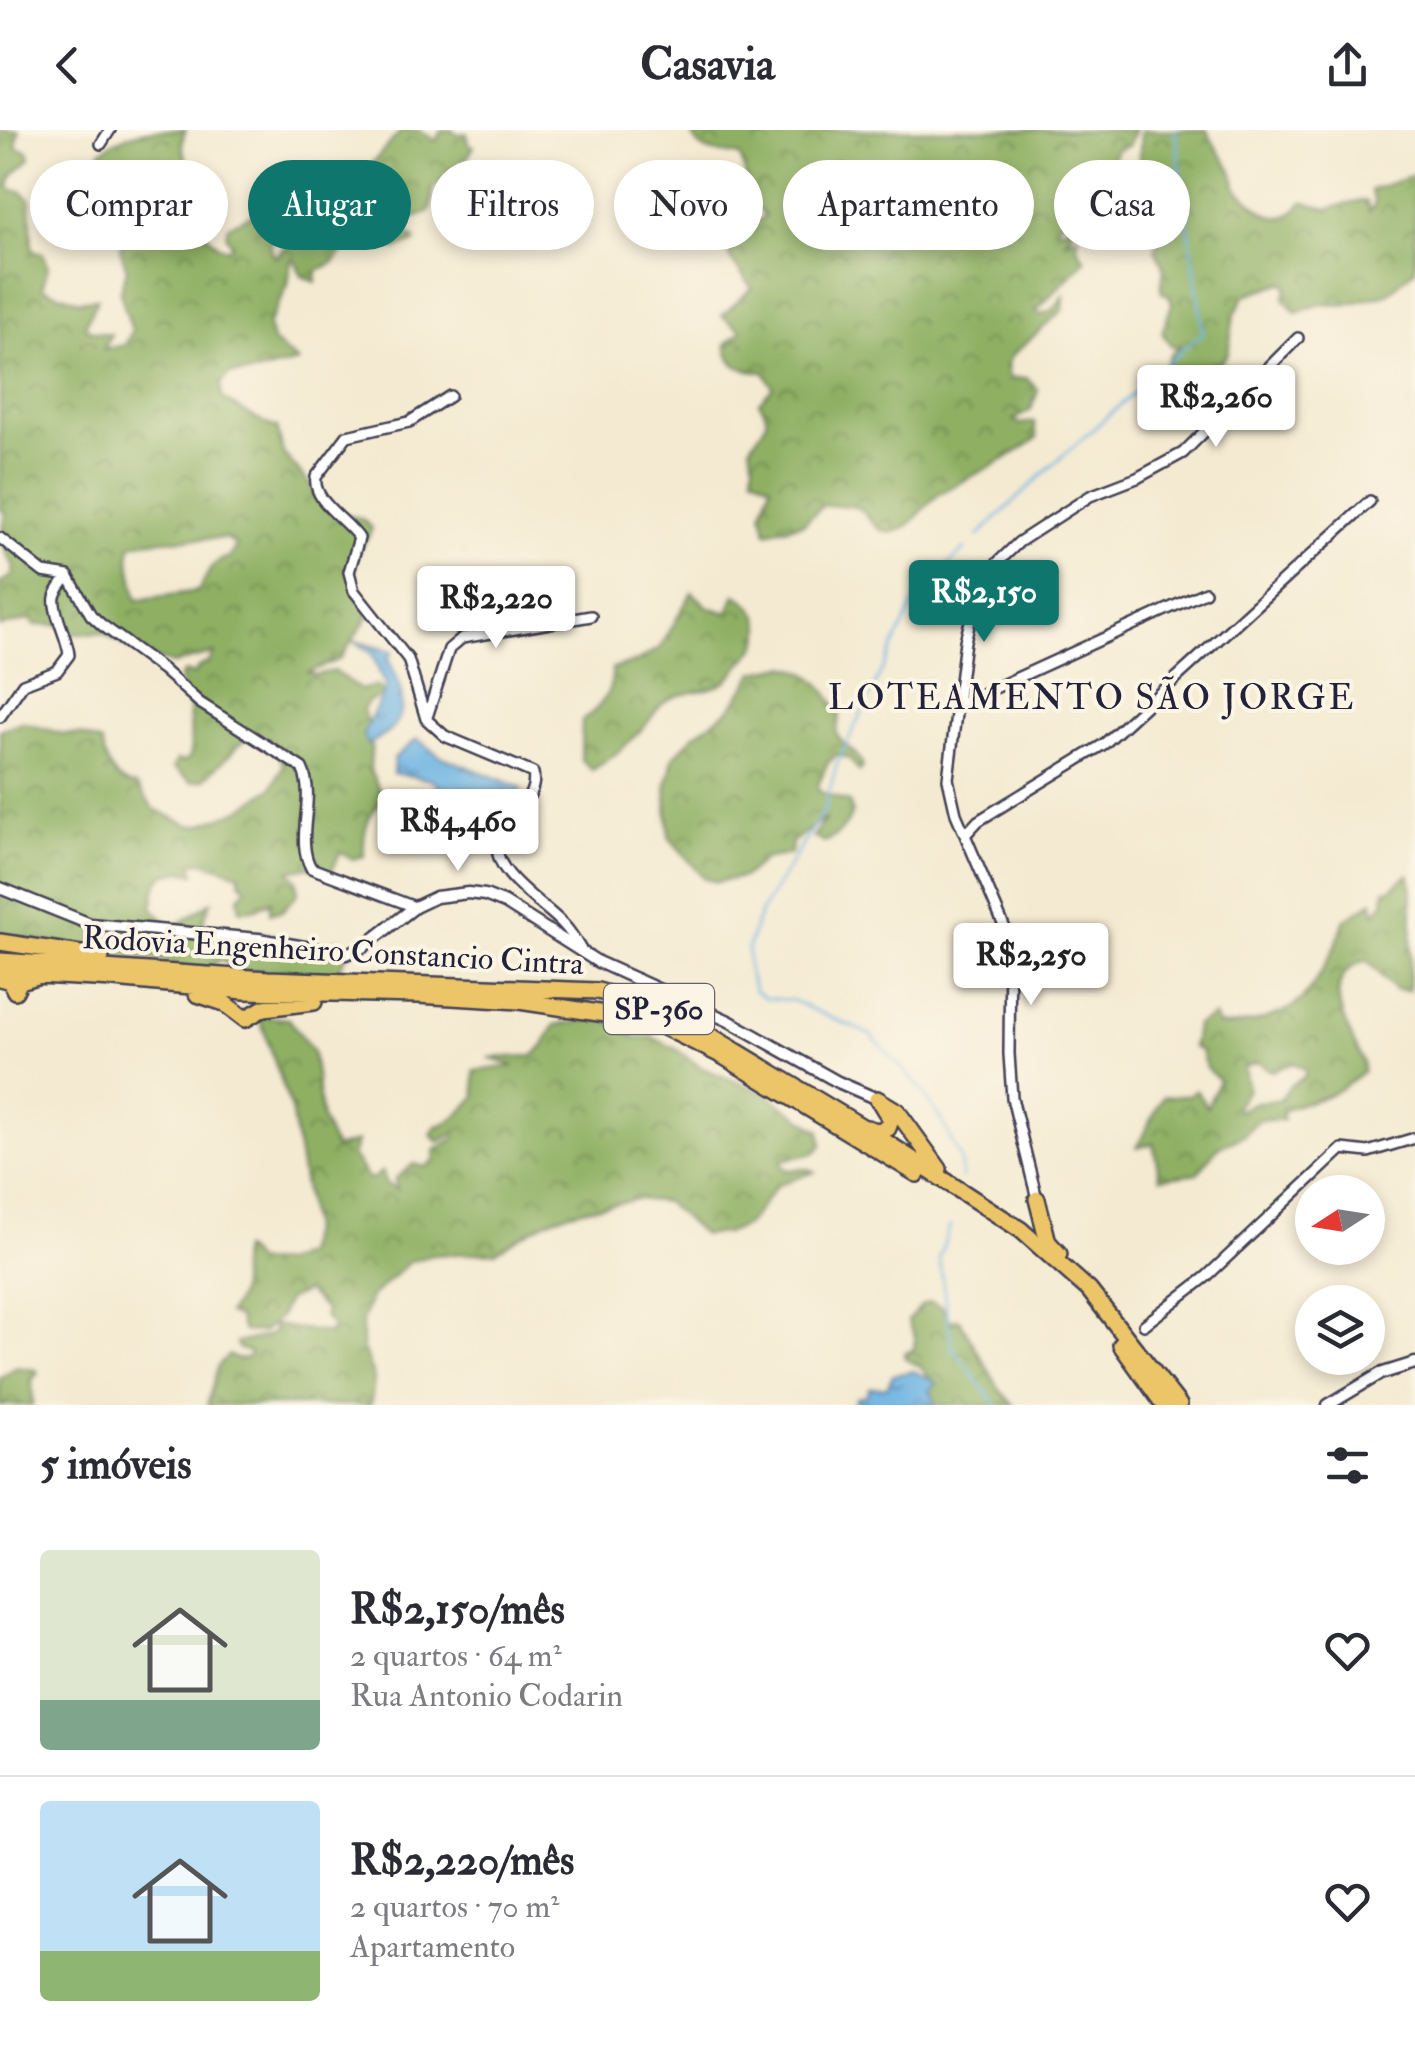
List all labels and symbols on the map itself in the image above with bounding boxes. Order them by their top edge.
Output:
pin: R$2,260 [1124,365,1308,450]
pin: R$2,150 [892,560,1076,645]
pin: R$2,220 [404,566,588,651]
district label: LOTEAMENTO SÃO JORGE [828,675,1356,720]
pin: R$4,460 [366,789,550,874]
street label: Rodovia Engenheiro Constancio Cintra [81,918,585,984]
pin: R$2,250 [939,923,1123,1008]
road number: SP-360 [604,984,714,1034]
north arrow [1295,1175,1385,1265]

